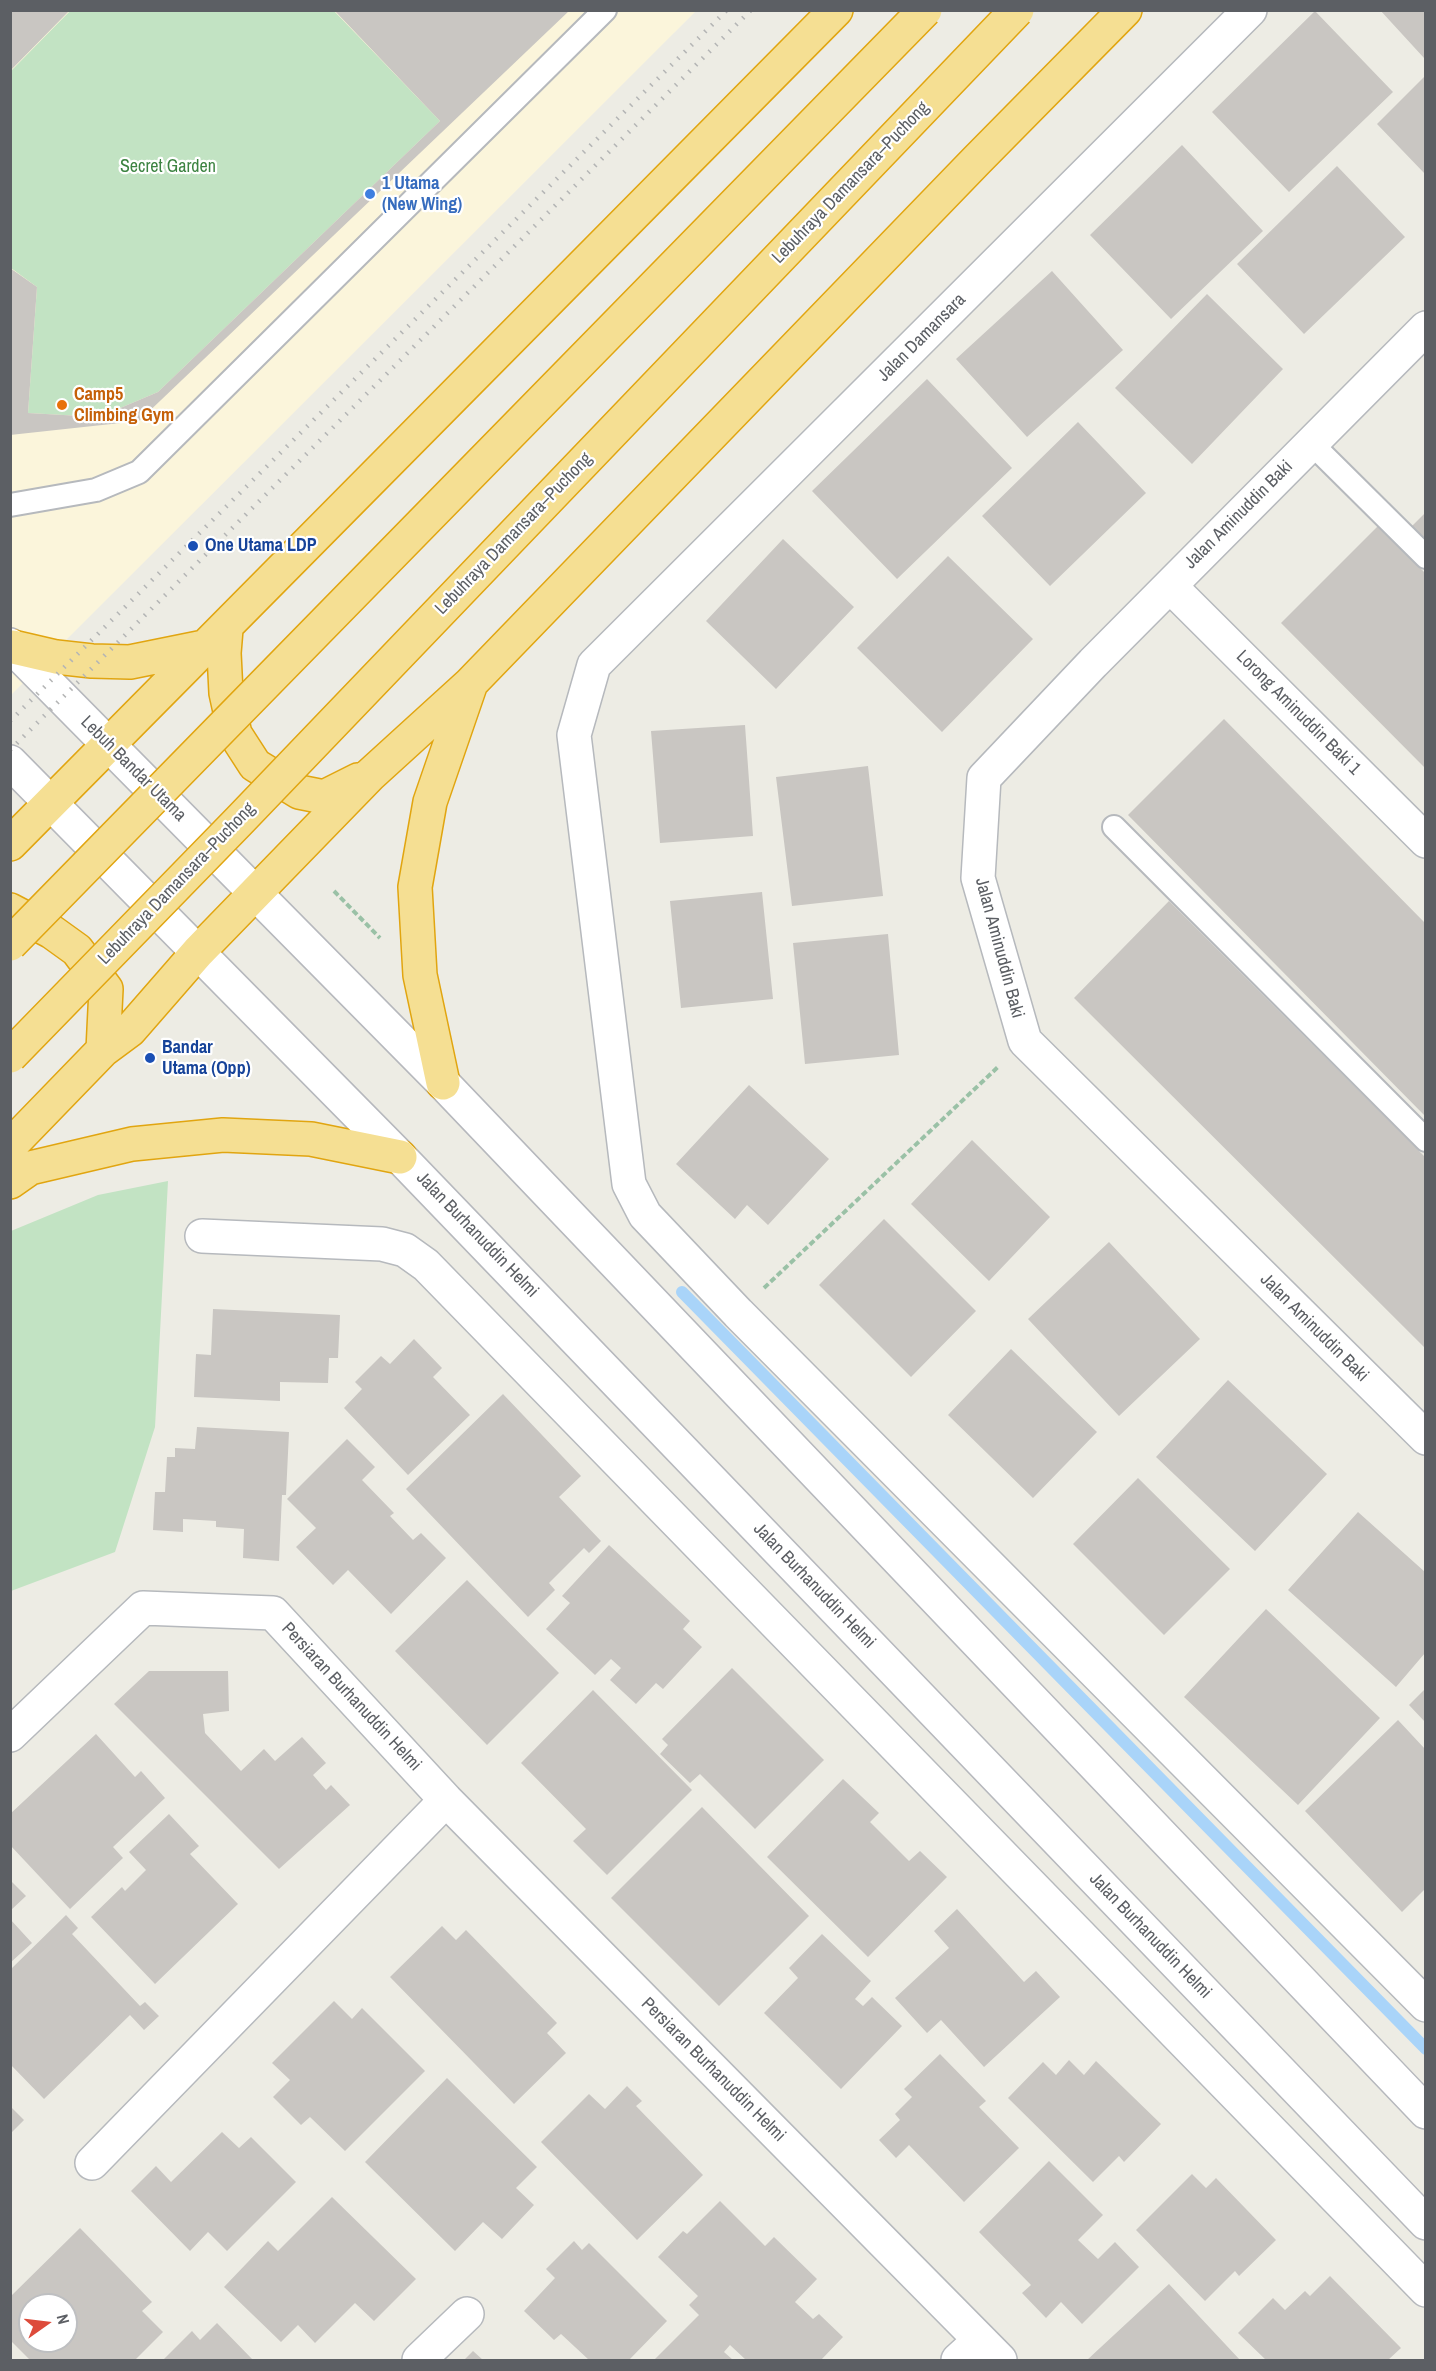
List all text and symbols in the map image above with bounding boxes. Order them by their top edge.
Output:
street label: Lebuhraya Damansara–Puchong [768,98,934,268]
park label: Secret Garden [120,156,216,178]
place label: 1 Utama (New Wing) [382,173,462,216]
marker: 1 Utama (New Wing) [363,187,377,201]
street label: Jalan Damansara [873,289,971,387]
place label: Camp5 Climbing Gym [74,384,174,426]
marker: Camp5 Climbing Gym [55,398,69,412]
street label: Lebuhraya Damansara–Puchong [431,449,597,619]
street label: Jalan Aminuddin Baki [1180,456,1298,574]
place label: One Utama LDP [205,535,317,557]
marker: One Utama LDP [186,539,200,553]
street label: Lorong Aminuddin Baki 1 [1231,646,1365,780]
street label: Lebuh Bandar Utama [76,712,190,826]
street label: Lebuhraya Damansara–Puchong [94,799,260,969]
street label: Jalan Aminuddin Baki [970,875,1028,1021]
place label: Bandar Utama (Opp) [162,1037,251,1080]
marker: Bandar Utama (Opp) [143,1051,157,1065]
street label: Jalan Burhanuddin Helmi [411,1168,543,1302]
street label: Jalan Aminuddin Baki [1255,1269,1373,1387]
street label: Jalan Burhanuddin Helmi [748,1519,880,1653]
street label: Persiaran Burhanuddin Helmi [277,1618,425,1776]
street label: Jalan Burhanuddin Helmi [1084,1869,1216,2003]
street label: Persiaran Burhanuddin Helmi [636,1993,790,2147]
north arrow [18,2293,78,2353]
text: N [52,2312,75,2326]

